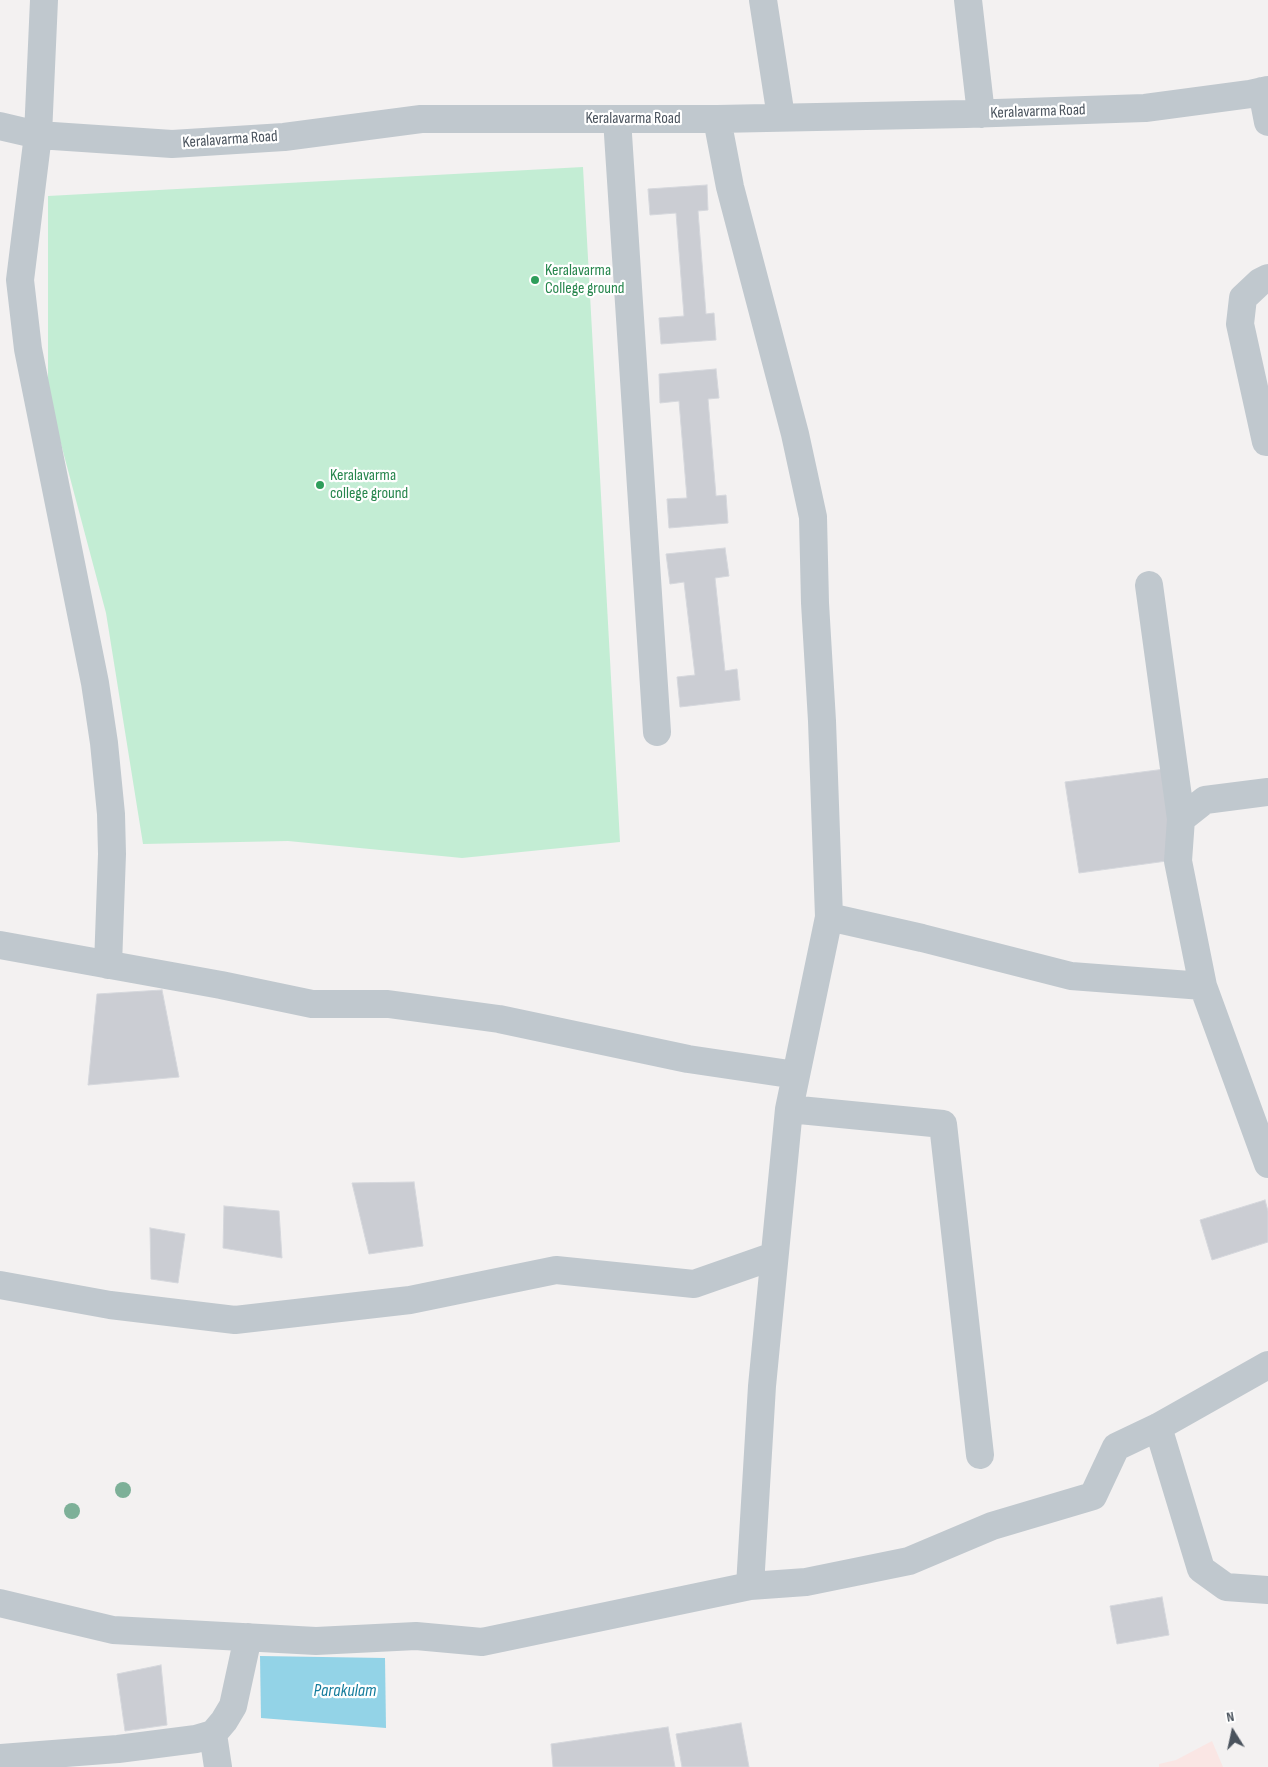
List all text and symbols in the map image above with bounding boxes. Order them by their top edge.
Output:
street label: Keralavarma Road [990,101,1086,123]
street label: Keralavarma Road [585,109,681,129]
street label: Keralavarma Road [182,127,278,153]
place label: Keralavarma College ground [545,261,625,299]
marker: Keralavarma College ground [529,274,541,286]
place label: Keralavarma college ground [330,466,408,504]
marker: Keralavarma college ground [314,479,326,491]
water label: Parakulam [314,1680,376,1702]
north arrow [1208,1707,1258,1757]
text: N [1225,1708,1235,1726]

